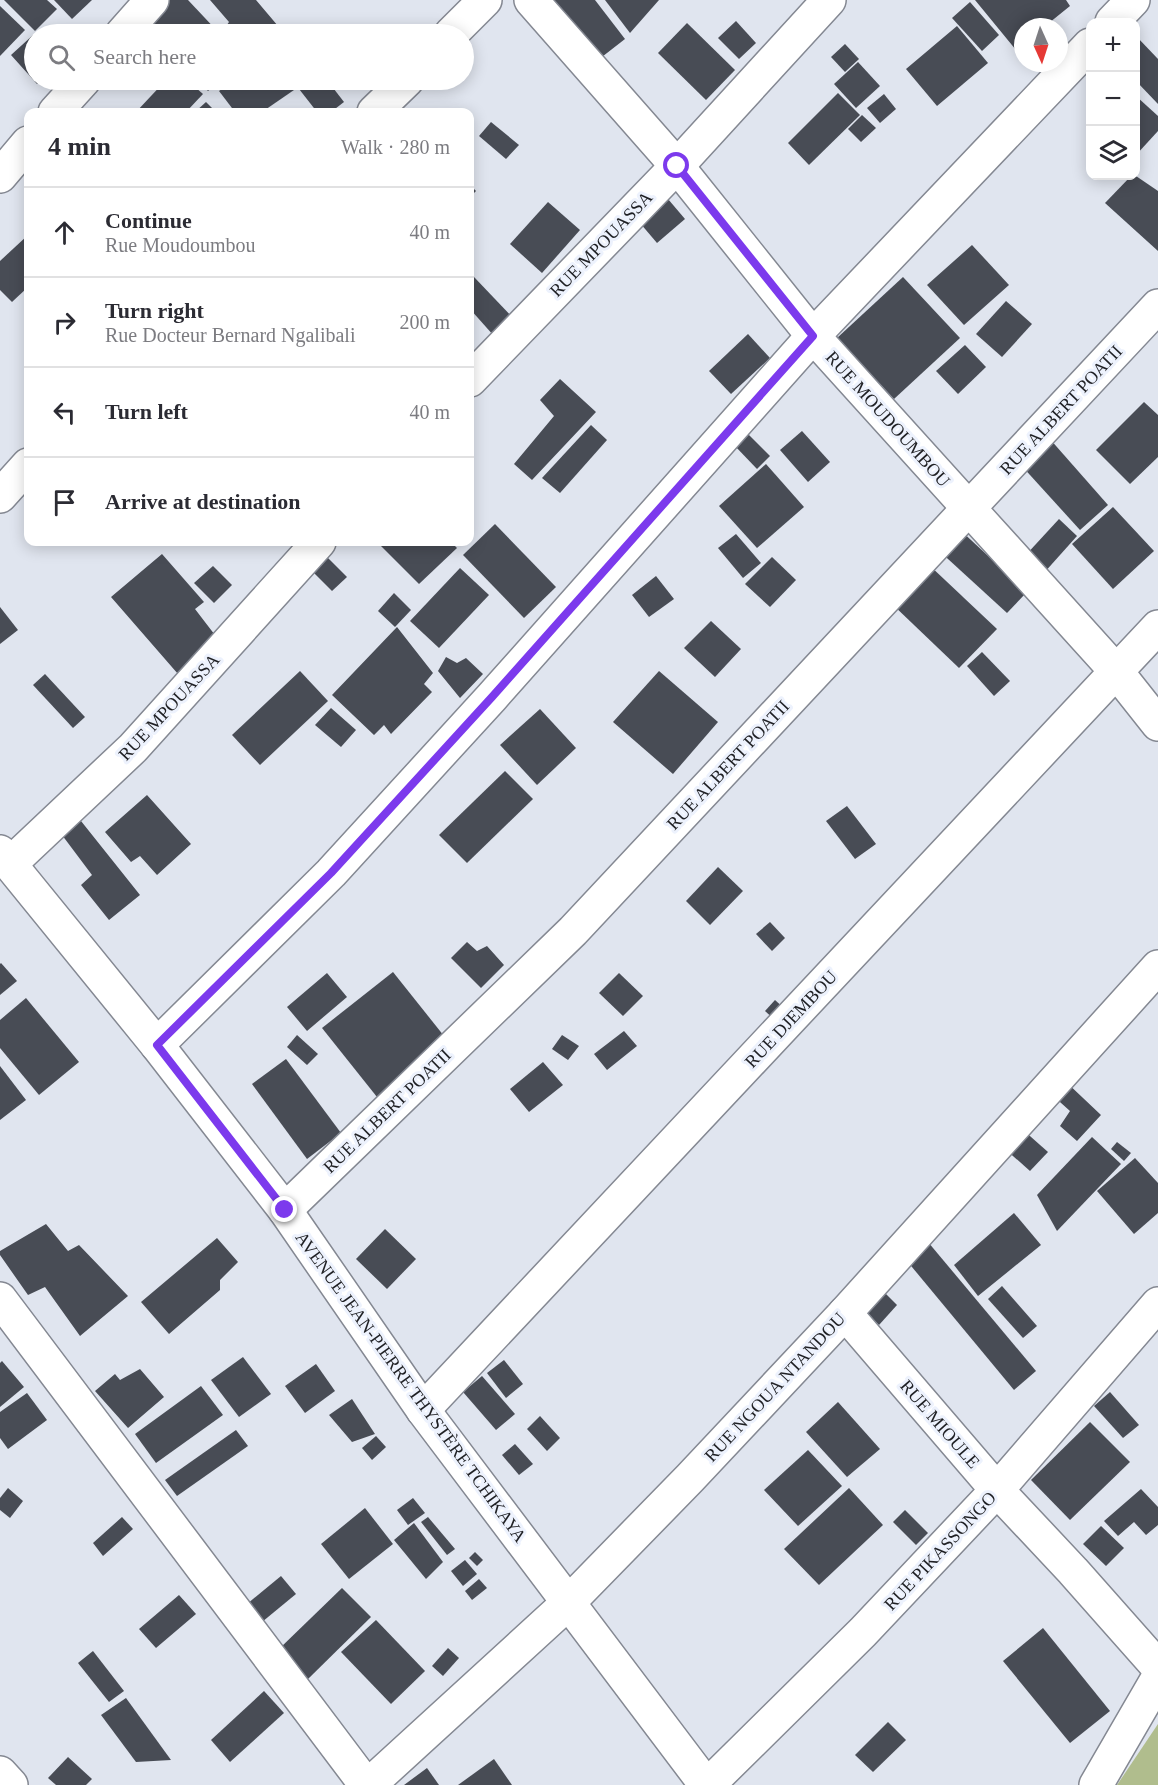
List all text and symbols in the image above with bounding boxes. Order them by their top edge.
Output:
north arrow [1014,18,1068,72]
map controls [1086,18,1140,180]
button: + [1086,18,1140,72]
search box [24,24,474,90]
icon: search [45,41,78,74]
text: Search here [93,44,196,69]
button: − [1086,72,1140,126]
button: layers [1086,126,1140,180]
text: 4 min [48,132,111,161]
text: Walk · 280 m [341,136,450,158]
route start [663,152,689,178]
street label: RUE MPOUASSA [546,187,656,301]
text: Continue [105,208,192,233]
icon: ahead [48,216,81,249]
text: 40 m [409,221,450,243]
text: Rue Moudoumbou [105,234,256,256]
text: Turn right [105,298,204,323]
icon: right [48,306,81,339]
text: 200 m [399,311,450,333]
text: Rue Docteur Bernard Ngalibali [105,324,355,346]
street label: RUE ALBERT POATII [996,341,1126,479]
street label: RUE MOUDOUMBOU [822,347,954,491]
icon: left [48,396,81,429]
text: Turn left [105,399,188,424]
text: 40 m [409,401,450,423]
icon: arrive [48,486,81,519]
text: Arrive at destination [105,489,301,514]
street label: RUE MPOUASSA [114,650,224,764]
street label: RUE ALBERT POATII [663,696,793,834]
street label: RUE DJEMBOU [741,966,841,1072]
street label: RUE ALBERT POATII [319,1045,455,1177]
route end [271,1196,297,1222]
street label: AVENUE JEAN-PIERRE THYSTÈRE TCHIKAYA [292,1227,531,1546]
street label: RUE NGOUA NTANDOU [701,1308,849,1466]
street label: RUE MIOULE [896,1376,984,1472]
street label: RUE PIKASSONGO [880,1488,1000,1614]

